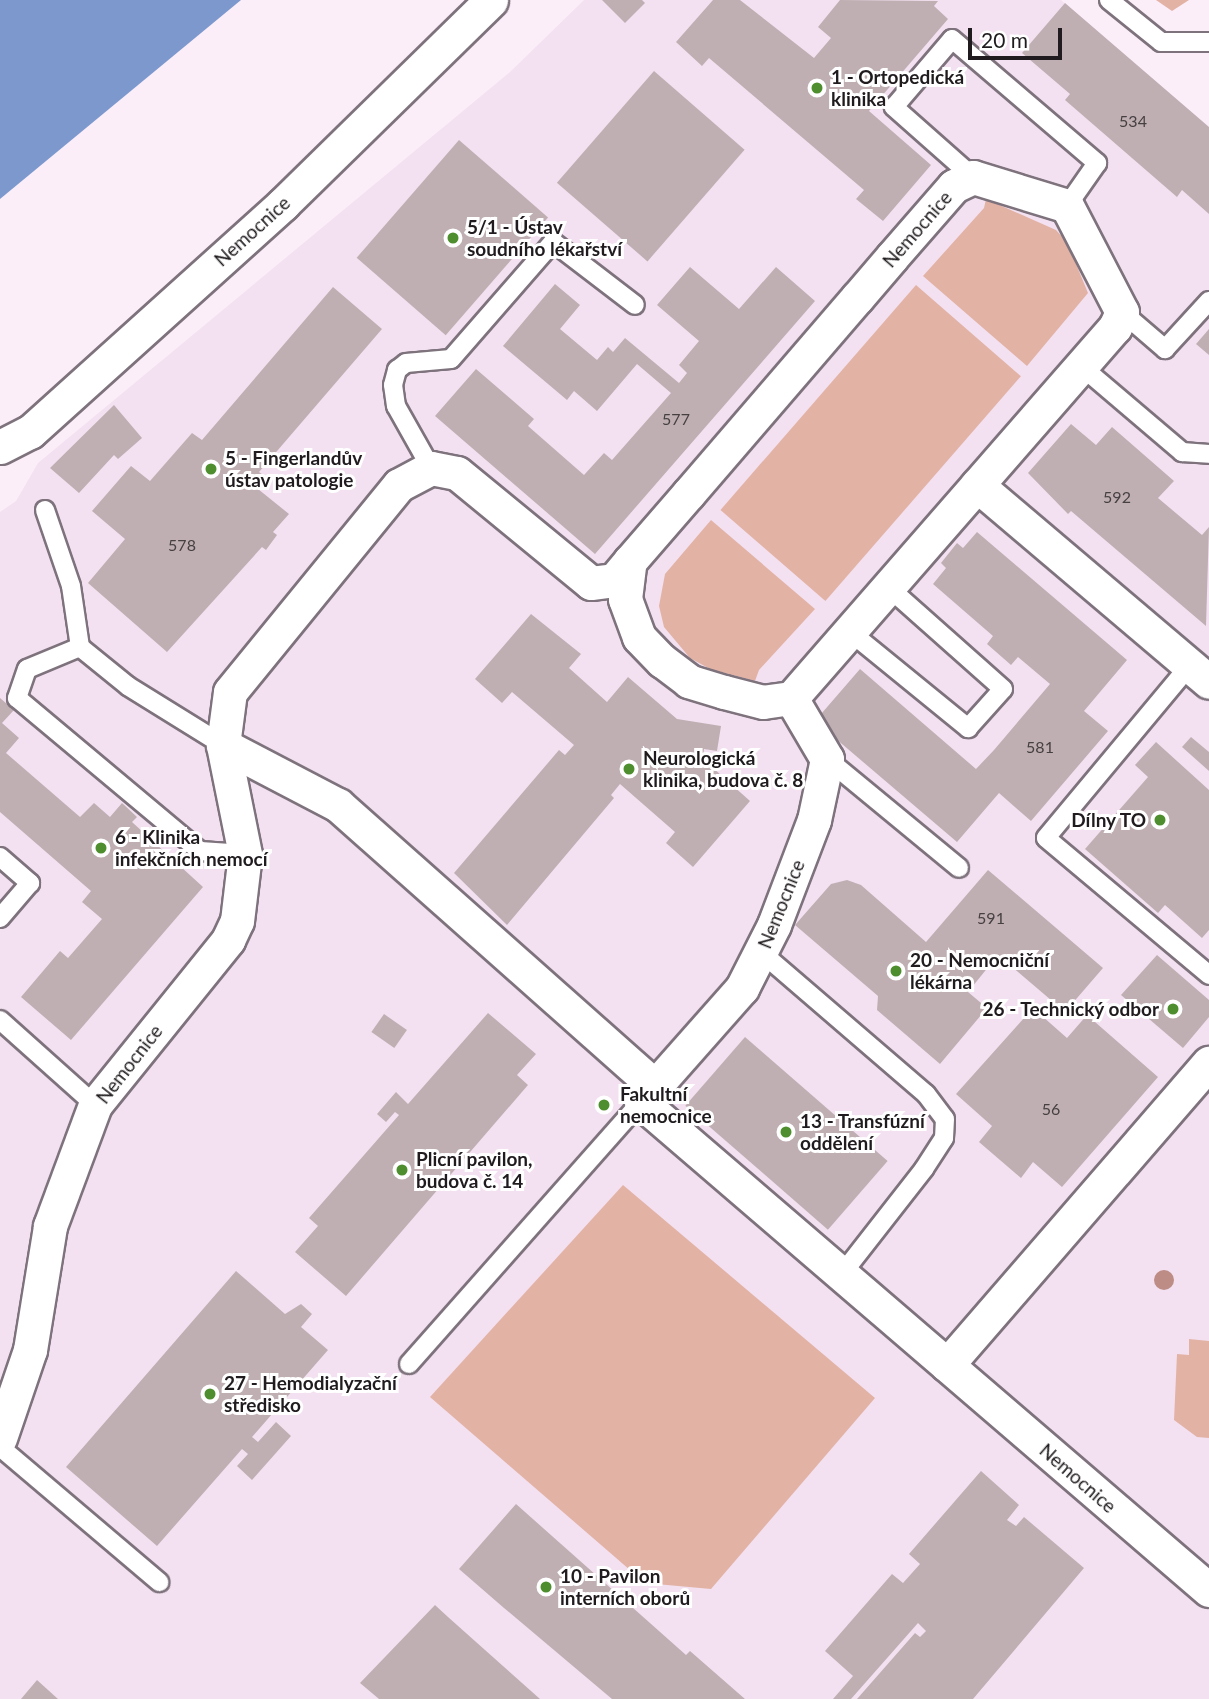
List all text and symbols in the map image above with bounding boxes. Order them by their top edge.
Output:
scale bar [971,14,1066,58]
text: 20 m [981,27,1028,52]
place label: 1 - Ortopedická klinika [831,66,964,110]
marker: 1 - Ortopedická klinika [809,80,825,96]
house number: 534 [1119,111,1147,131]
street label: Nemocnice [878,186,956,272]
street label: Nemocnice [210,191,294,271]
place label: 5/1 - Ústav soudního lékařství [467,216,622,260]
marker: 5/1 - Ústav soudního lékařství [445,230,461,246]
house number: 577 [662,409,690,429]
place label: 5 - Fingerlandův ústav patologie [225,447,362,491]
marker: 5 - Fingerlandův ústav patologie [203,461,219,477]
house number: 592 [1103,487,1131,507]
house number: 578 [168,535,196,555]
house number: 581 [1026,737,1054,757]
place label: Neurologická klinika, budova č. 8 [643,747,803,791]
marker: Neurologická klinika, budova č. 8 [621,761,637,777]
place label: Dílny TO [1070,809,1146,831]
marker: Dílny TO [1152,812,1168,828]
place label: 6 - Klinika infekčních nemocí [115,826,268,870]
marker: 6 - Klinika infekčních nemocí [93,840,109,856]
street label: Nemocnice [753,856,809,952]
house number: 591 [977,908,1005,928]
place label: 20 - Nemocniční lékárna [910,949,1049,993]
marker: 20 - Nemocniční lékárna [888,963,904,979]
place label: 26 - Technický odbor [982,998,1159,1020]
marker: 26 - Technický odbor [1165,1001,1181,1017]
street label: Nemocnice [91,1020,167,1108]
place label: Fakultní nemocnice [620,1083,712,1127]
marker: Fakultní nemocnice [594,1095,614,1115]
house number: 56 [1042,1099,1060,1119]
place label: 13 - Transfúzní oddělení [800,1110,925,1154]
marker: 13 - Transfúzní oddělení [778,1124,794,1140]
place label: Plicní pavilon, budova č. 14 [416,1148,532,1192]
marker: Plicní pavilon, budova č. 14 [394,1162,410,1178]
place label: 27 - Hemodialyzační středisko [224,1372,397,1416]
marker: 27 - Hemodialyzační středisko [202,1386,218,1402]
street label: Nemocnice [1035,1439,1121,1517]
place label: 10 - Pavilon interních oborů [560,1565,690,1609]
marker: 10 - Pavilon interních oborů [538,1579,554,1595]

